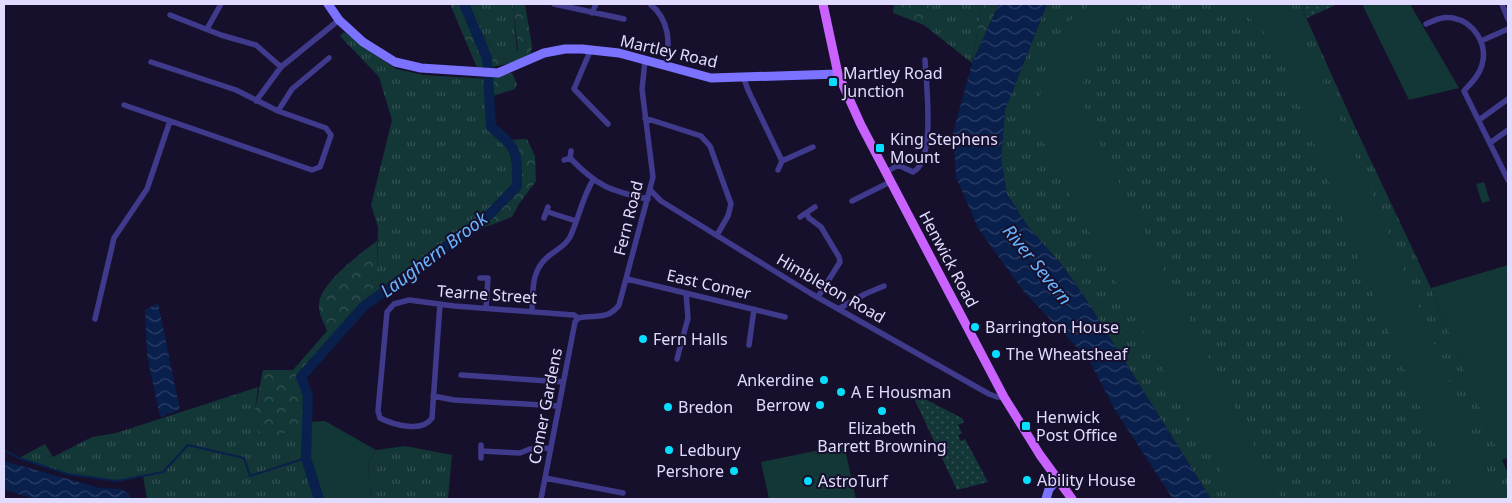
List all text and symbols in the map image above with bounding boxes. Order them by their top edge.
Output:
street label: Martley Road [618,29,720,73]
place label: Martley Road Junction [841,62,942,102]
marker: Martley Road Junction [827,76,839,88]
place label: King Stephens Mount [890,128,998,168]
marker: King Stephens Mount [874,142,886,154]
street label: Fern Road [608,178,648,258]
water label: Laughern Brook [375,205,493,302]
street label: Henwick Road [914,207,984,311]
water label: River Severn [998,219,1078,310]
street label: Himbleton Road [773,248,889,328]
street label: East Comer [665,264,754,304]
street label: Tearne Street [436,280,538,308]
place label: Barrington House [985,316,1119,338]
marker: Barrington House [969,321,981,333]
place label: Fern Halls [653,328,728,350]
marker: Fern Halls [637,333,649,345]
place label: The Wheatsheaf [1006,343,1129,365]
street label: Comer Gardens [523,346,567,466]
marker: The Wheatsheaf [990,348,1002,360]
place label: Ankerdine [737,369,814,391]
marker: Ankerdine [818,374,830,386]
place label: A E Housman [851,381,951,403]
marker: A E Housman [835,386,847,398]
place label: Berrow [756,394,810,416]
place label: Bredon [678,396,733,418]
marker: Berrow [814,399,826,411]
marker: Bredon [662,401,674,413]
marker: Elizabeth Barrett Browning [876,405,888,417]
place label: Henwick Post Office [1036,406,1117,446]
place label: Elizabeth Barrett Browning [817,417,947,457]
marker: Henwick Post Office [1020,420,1032,432]
place label: Ledbury [679,439,742,461]
marker: Ledbury [663,444,675,456]
place label: Pershore [656,460,724,482]
marker: Pershore [728,465,740,477]
place label: Ability House [1037,469,1136,491]
place label: AstroTurf [818,470,889,492]
marker: Ability House [1021,474,1033,486]
marker: AstroTurf [802,475,814,487]

